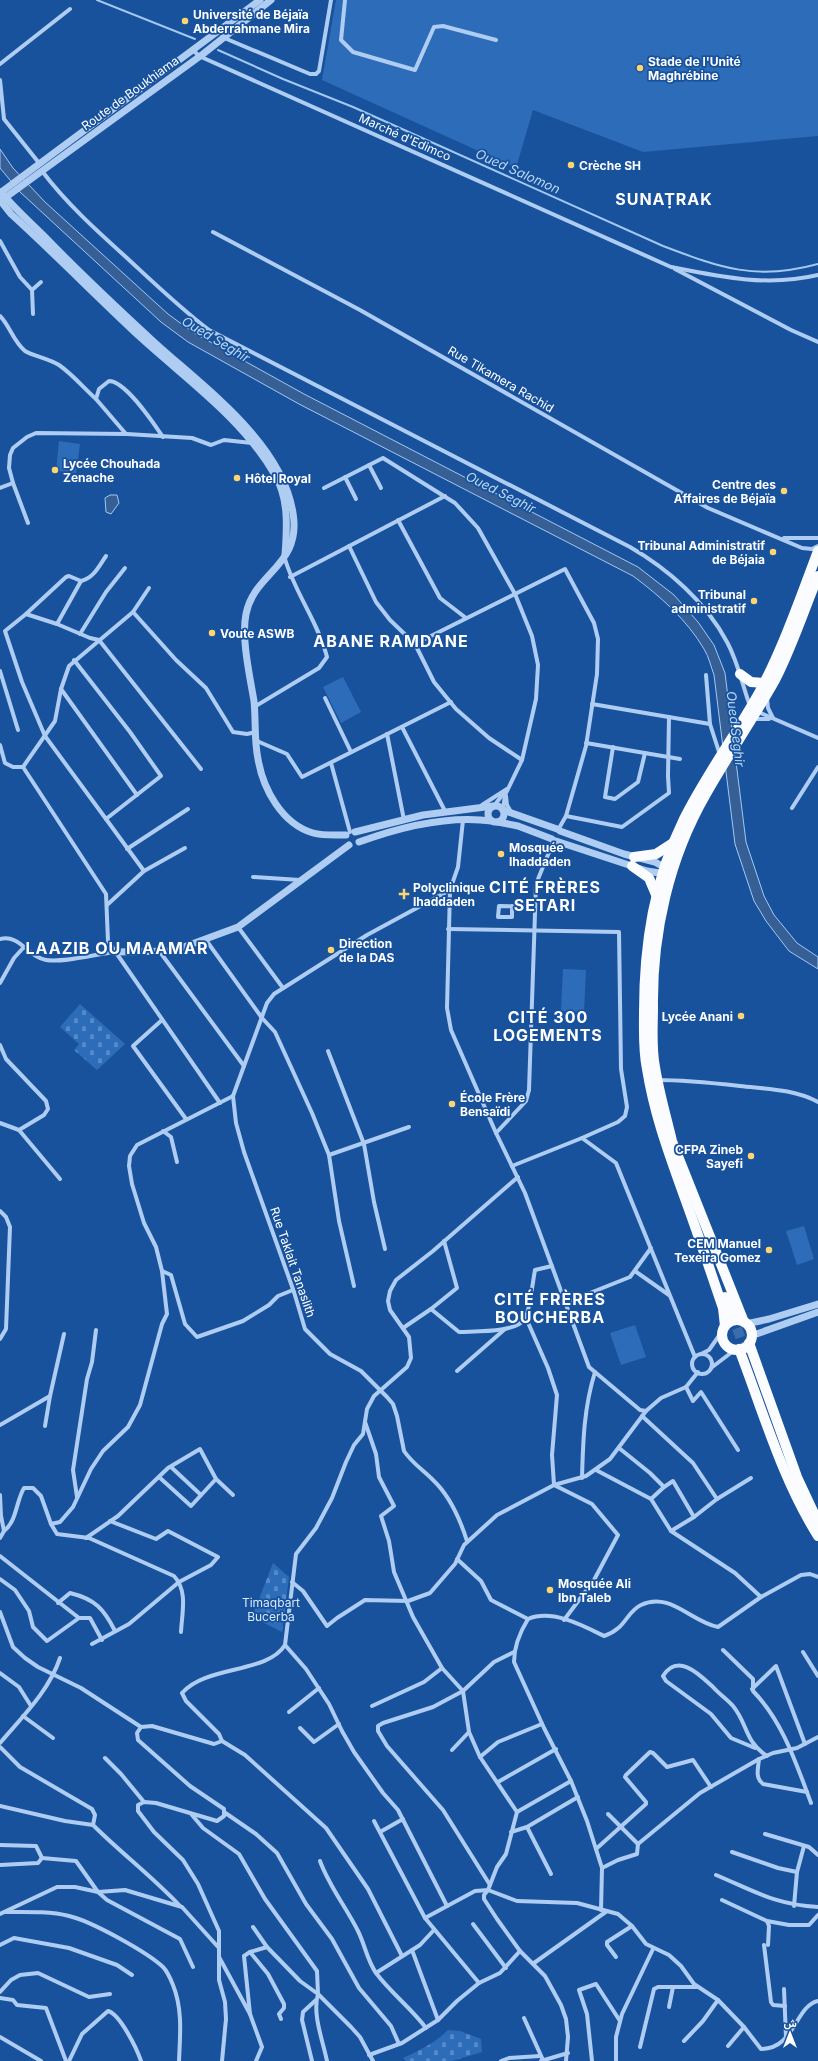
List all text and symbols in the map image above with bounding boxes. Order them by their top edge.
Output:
place label: Université de Béjaïa Abderrahmane Mira [193,7,310,36]
marker: Université de Béjaïa Abderrahmane Mira [180,16,190,26]
street label: Route de Boukhiama [78,53,182,133]
place label: Stade de l'Unité Maghrébine [648,54,741,83]
marker: Stade de l'Unité Maghrébine [635,63,645,73]
street label: Marché d'Edimco [357,110,453,164]
water label: Oued Salomon [473,145,563,197]
place label: Crèche SH [579,158,641,173]
marker: Crèche SH [566,160,576,170]
district label: SUNAṬRAK [615,189,713,209]
water label: Oued Seghir [179,312,254,366]
street label: Rue Tikamera Rachid [445,343,557,415]
place label: Lycée Chouhada Zenache [63,456,160,485]
marker: Lycée Chouhada Zenache [50,465,60,475]
water label: Oued Seghir [463,468,540,517]
place label: Hôtel Royal [245,471,311,486]
marker: Hôtel Royal [232,473,242,483]
place label: Centre des Affaires de Béjaïa [674,477,776,506]
marker: Centre des Affaires de Béjaïa [779,486,789,496]
place label: Tribunal Administratif de Béjaia [637,538,765,567]
marker: Tribunal Administratif de Béjaia [768,547,778,557]
place label: Tribunal administratif [671,587,746,616]
marker: Tribunal administratif [749,596,759,606]
place label: Voute ASWB [220,626,294,641]
marker: Voute ASWB [207,628,217,638]
district label: ABANE RAMDANE [313,631,469,651]
water label: Oued Seghir [723,690,749,769]
place label: Mosquée Ihaddaden [509,840,571,869]
marker: Mosquée Ihaddaden [496,849,506,859]
district label: CITÉ FRÈRES SETARI [489,877,601,915]
place label: Polyclinique Ihaddaden [413,880,485,909]
marker: Polyclinique Ihaddaden [398,888,410,900]
place label: Direction de la DAS [339,936,395,965]
district label: LAAZIB OU MAAMAR [26,938,208,958]
marker: Direction de la DAS [326,945,336,955]
district label: CITÉ 300 LOGEMENTS [493,1007,603,1045]
place label: Lycée Anani [662,1009,733,1024]
marker: Lycée Anani [736,1011,746,1021]
place label: École Frère Bensaïdi [460,1090,525,1119]
marker: École Frère Bensaïdi [447,1099,457,1109]
place label: CFPA Zineb Sayefi [675,1142,743,1171]
marker: CFPA Zineb Sayefi [746,1151,756,1161]
street label: Rue Taklait Tanaslith [267,1205,319,1319]
place label: CEM Manuel Texeira Gomez [674,1236,761,1265]
marker: CEM Manuel Texeira Gomez [764,1245,774,1255]
district label: CITÉ FRÈRES BOUCHERBA [494,1289,606,1327]
place label: Mosquée Ali Ibn Taleb [558,1576,631,1605]
marker: Mosquée Ali Ibn Taleb [545,1585,555,1595]
park label: Timaqbart Bucerba [242,1595,300,1624]
north arrow [770,2013,810,2053]
text: ش [783,2016,797,2030]

